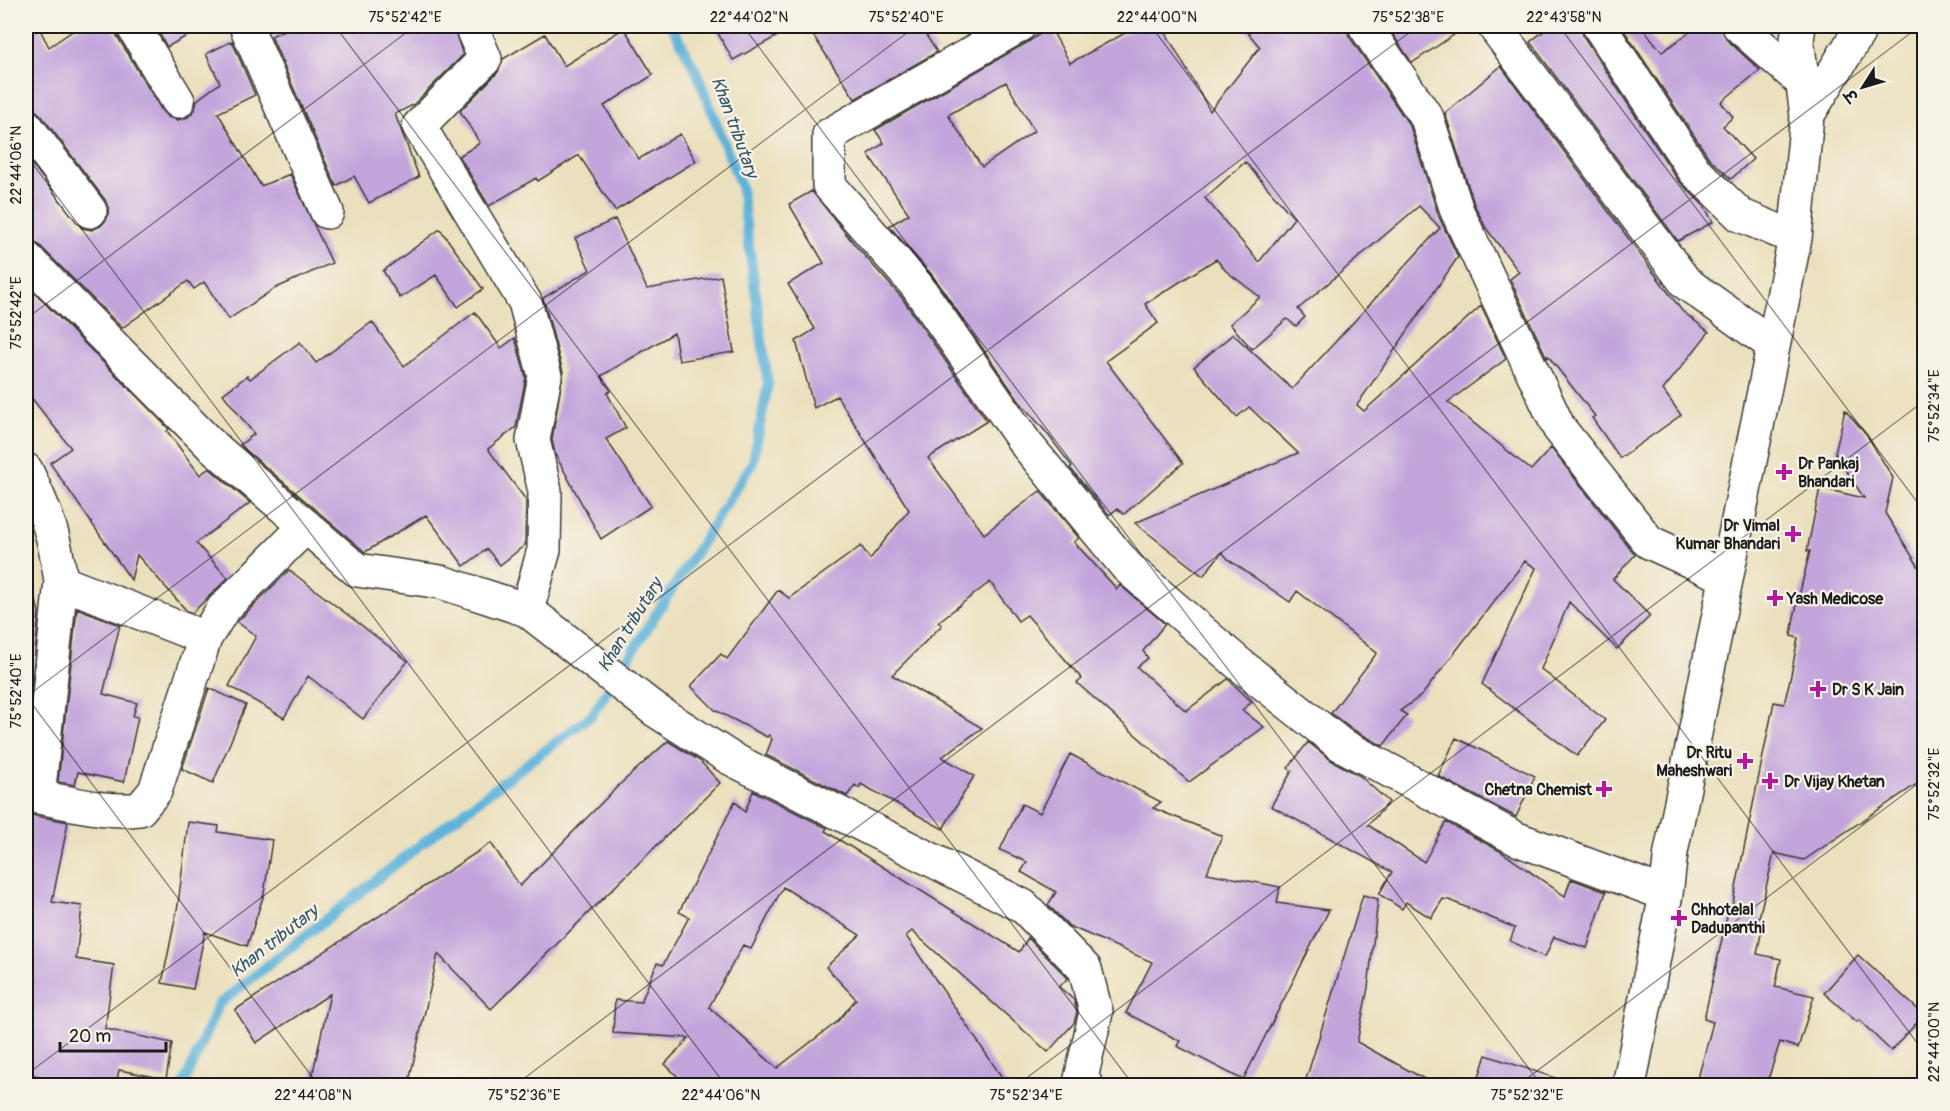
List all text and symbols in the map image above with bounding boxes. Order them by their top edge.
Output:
text: 75°52'42"E [368,8,442,27]
text: 22°44'02"N [710,8,788,27]
text: 75°52'40"E [869,8,944,27]
text: 22°44'00"N [1117,8,1197,27]
text: 75°52'38"E [1372,8,1444,27]
text: 22°43'58"N [1526,8,1602,27]
north arrow [1833,57,1893,117]
water label: Khan tributary [706,74,764,183]
text: उ [1840,84,1864,107]
text: 22°44'06"N [7,126,26,204]
text: 75°52'42"E [7,276,26,350]
text: 75°52'34"E [1925,369,1944,443]
place label: Dr Pankaj Bhandari [1798,454,1860,492]
marker: Dr Pankaj Bhandari [1775,463,1793,481]
place label: Dr Vimal Kumar Bhandari [1676,516,1780,554]
marker: Dr Vimal Kumar Bhandari [1784,525,1802,543]
water label: Khan tributary [593,572,669,676]
place label: Yash Medicose [1786,589,1884,609]
marker: Yash Medicose [1768,591,1782,605]
text: 75°52'40"E [7,653,26,728]
marker: Dr S K Jain [1809,680,1827,698]
place label: Dr S K Jain [1832,680,1904,700]
place label: Dr Ritu Maheshwari [1656,743,1732,781]
text: 75°52'32"E [1925,747,1944,820]
marker: Dr Ritu Maheshwari [1736,752,1754,770]
marker: Dr Vijay Khetan [1761,772,1779,790]
place label: Dr Vijay Khetan [1784,772,1885,792]
place label: Chetna Chemist [1485,780,1593,800]
marker: Chetna Chemist [1597,782,1611,796]
water label: Khan tributary [226,898,325,983]
place label: Chhotelal Dadupanthi [1691,900,1765,938]
marker: Chhotelal Dadupanthi [1672,911,1686,925]
text: 22°44'00"N [1925,1002,1944,1082]
scale bar [60,1015,166,1053]
text: 20 m [69,1025,111,1048]
text: 22°44'08"N [274,1086,352,1105]
text: 75°52'36"E [487,1086,561,1105]
text: 22°44'06"N [682,1086,760,1105]
text: 75°52'34"E [989,1086,1063,1105]
text: 75°52'32"E [1491,1086,1564,1105]

